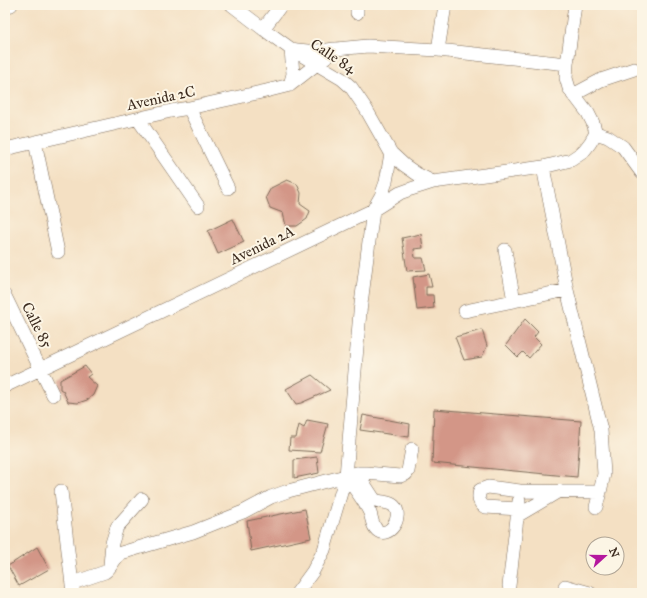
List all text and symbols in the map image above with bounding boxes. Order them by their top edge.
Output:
street label: Calle 84 [307,35,360,78]
street label: Avenida 2C [124,82,197,114]
street label: Avenida 2A [226,222,297,269]
street label: Calle 85 [18,299,56,351]
north arrow [585,536,625,576]
text: N [606,546,622,560]

